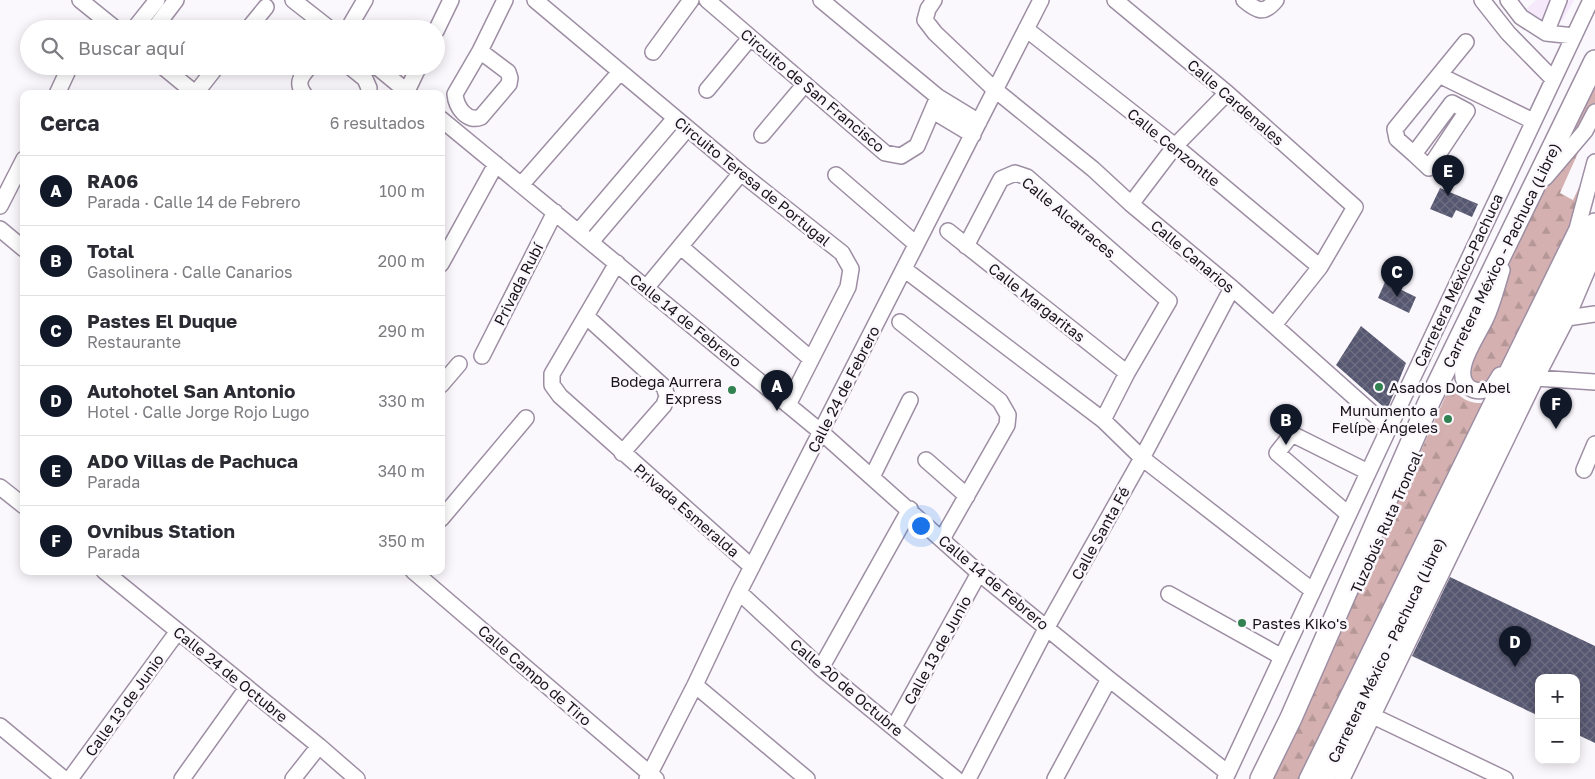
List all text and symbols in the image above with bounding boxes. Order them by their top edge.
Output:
search box [20,20,445,75]
street label: Circuito de San Francisco [737,25,889,155]
icon: search [38,34,66,62]
text: Buscar aquí [78,36,185,59]
street label: Calle Cardenales [1184,55,1288,149]
street label: Calle Cenzontle [1124,104,1224,190]
text: Cerca [40,110,99,136]
text: 6 resultados [330,113,425,133]
street label: Circuito Teresa de Portugal [671,113,835,250]
street label: Carretera México - Pachuca (Libre) [1439,140,1563,370]
pin: E [1432,155,1464,196]
text: RA06 [87,169,138,192]
street label: Calle Alcatraces [1019,173,1119,261]
text: A [50,181,62,201]
text: 100 m [379,181,425,201]
street label: Carretera México-Pachuca [1410,190,1506,370]
text: Parada · Calle 14 de Febrero [87,192,301,212]
street label: Calle Canarios [1147,216,1239,296]
text: Total [87,239,134,262]
street label: Privada Rubí [490,239,547,328]
text: B [50,251,62,271]
text: 200 m [378,251,425,271]
pin: C [1381,256,1413,297]
street label: Calle Margaritas [985,259,1089,345]
text: Gasolinera · Calle Canarios [87,262,293,282]
street label: Calle 14 de Febrero [627,270,745,370]
text: Pastes El Duque [87,309,237,332]
text: C [50,321,62,341]
text: 290 m [378,321,425,341]
street label: Calle 24 de Febrero [803,323,883,455]
text: Restaurante [87,332,181,352]
pin: A [761,370,793,411]
place label: Bodega Aurrera Express [610,372,722,407]
place label: Asados Don Abel [1389,378,1511,396]
text: Autohotel San Antonio [87,379,295,402]
marker: Asados Don Abel [1373,381,1385,393]
marker: Bodega Aurrera Express [726,384,738,396]
pin: F [1540,388,1572,429]
text: D [50,391,62,411]
text: 330 m [378,391,425,411]
place label: Munumento a Felípe Ángeles [1332,401,1438,436]
text: Hotel · Calle Jorge Rojo Lugo [87,402,309,422]
pin: B [1270,404,1302,445]
marker: Munumento a Felípe Ángeles [1442,413,1454,425]
street label: Tuzobús Ruta Troncal [1346,448,1426,596]
text: ADO Villas de Pachuca [87,449,298,472]
street label: Privada Esmeralda [631,460,743,560]
text: E [51,461,61,481]
text: 340 m [378,461,425,481]
text: Parada [87,472,140,492]
street label: Calle Santa Fé [1067,483,1133,583]
your location [908,513,934,539]
text: Ovnibus Station [87,519,235,542]
text: F [51,531,61,551]
text: 350 m [378,531,425,551]
street label: Calle 14 de Febrero [935,531,1053,633]
street label: Carretera México - Pachuca (Libre) [1324,535,1448,765]
text: Parada [87,542,140,562]
street label: Calle 13 de Junio [900,592,974,708]
place label: Pastes Kiko's [1252,614,1347,632]
marker: Pastes Kiko's [1236,617,1248,629]
street label: Calle Campo de Tiro [475,621,595,729]
street label: Calle 24 de Octubre [170,622,292,726]
pin: D [1499,626,1531,667]
street label: Calle 20 de Octubre [787,634,907,740]
street label: Calle 13 de Junio [81,650,167,760]
map controls [1535,674,1580,764]
button: + [1535,674,1580,719]
button: − [1535,719,1580,764]

